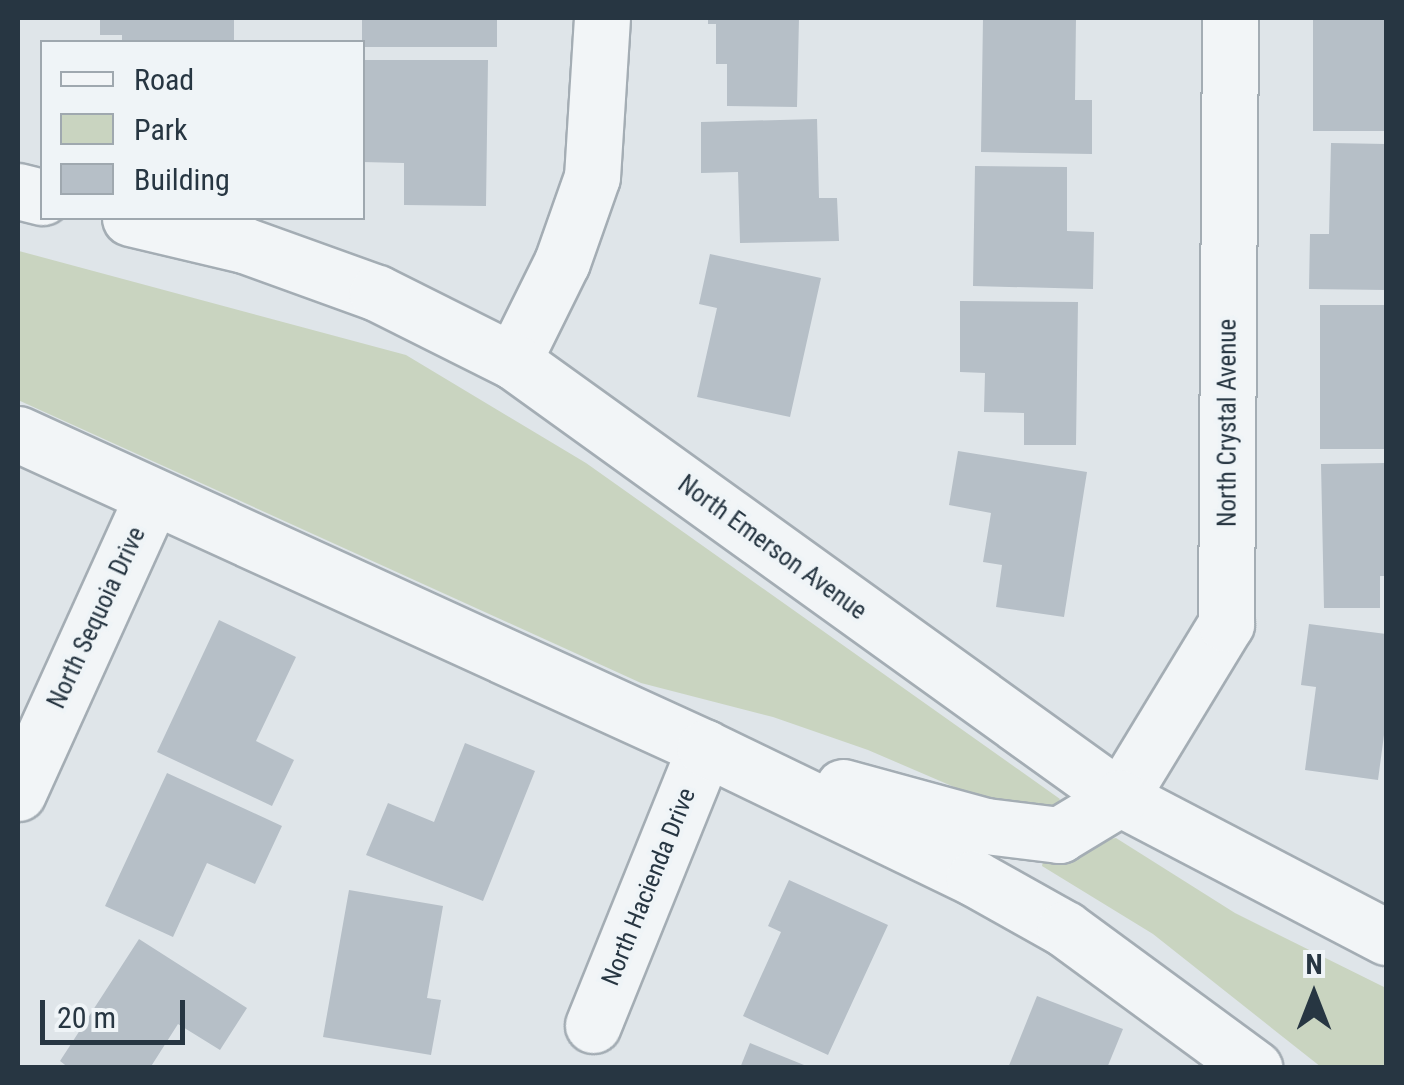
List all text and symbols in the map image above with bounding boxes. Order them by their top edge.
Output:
legend [40,40,365,220]
text: Road [134,62,194,97]
text: Park [134,112,188,147]
text: Building [134,162,230,197]
street label: North Crystal Avenue [1213,319,1243,527]
street label: North Emerson Avenue [672,469,872,627]
street label: North Sequoia Drive [42,523,152,713]
street label: North Hacienda Drive [596,784,702,990]
north arrow [1264,945,1364,1045]
text: N [1305,948,1323,981]
scale bar [45,980,190,1042]
text: 20 m [57,1000,116,1035]

